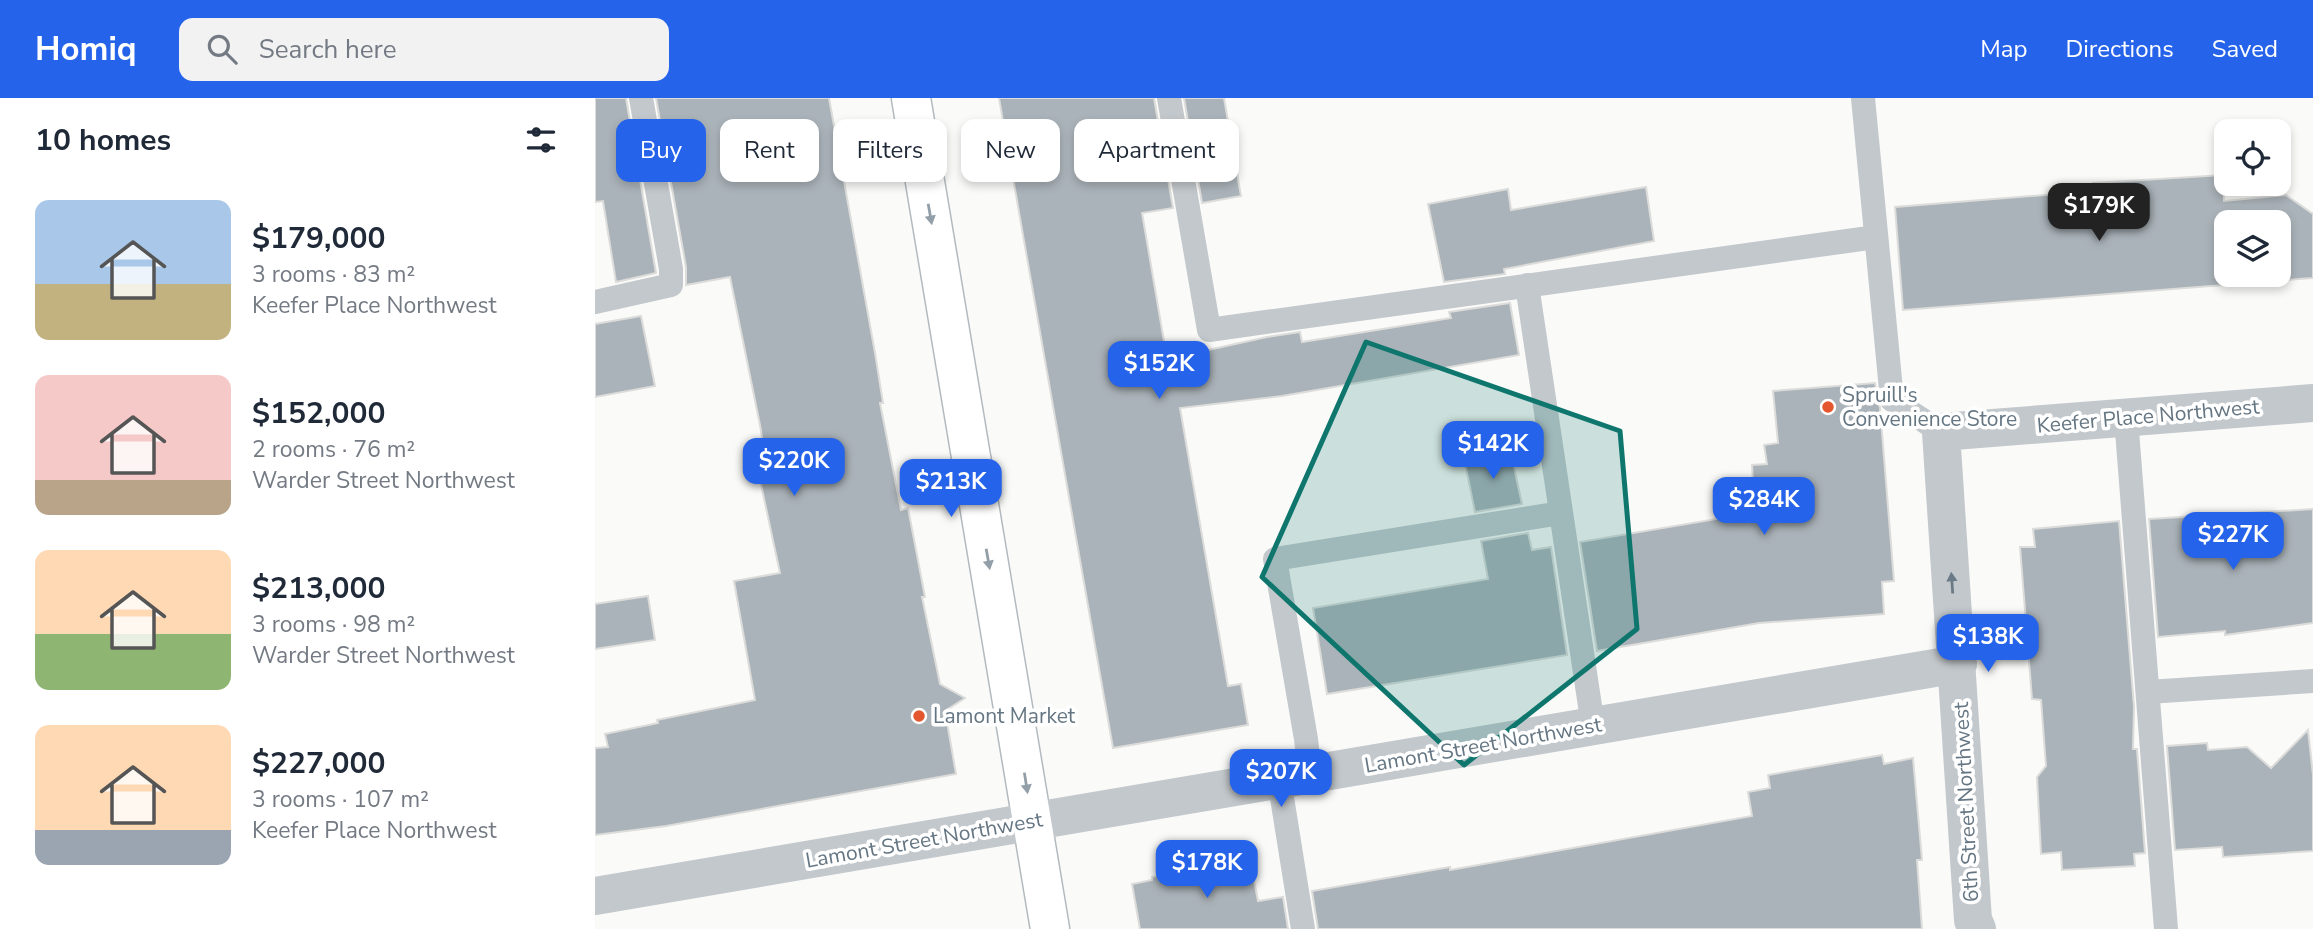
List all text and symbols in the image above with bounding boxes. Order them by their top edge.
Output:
search box [179,18,669,81]
text: Homiq [35,27,137,72]
icon: search [203,30,241,68]
text: Search here [259,32,397,67]
text: Map [1980,33,2027,65]
text: Directions [2065,33,2174,65]
text: Saved [2212,33,2278,65]
chip: Buy [616,119,706,182]
chip: Rent [720,119,819,182]
chip: Filters [833,119,947,182]
chip: New [961,119,1060,182]
chip: Apartment [1074,119,1239,182]
map controls [2214,119,2291,287]
button: locate [2214,119,2291,196]
text: 10 homes [35,120,171,161]
icon: filters [522,121,560,159]
pin: $179K [2050,184,2148,243]
text: $179K [2064,190,2134,221]
one-way arrow [925,203,936,225]
button: layers [2214,210,2291,287]
text: $179,000 [252,218,385,259]
icon: home [91,228,175,312]
text: 3 rooms · 83 m² [252,259,415,290]
text: Keefer Place Northwest [252,290,496,321]
pin: $152K [1110,342,1208,401]
text: $152K [1124,348,1194,379]
place label: Spruill's Convenience Store [1842,381,2017,433]
street label: Keefer Place Northwest [2036,392,2261,440]
text: $152,000 [252,393,385,434]
marker: Spruill's Convenience Store [1820,399,1836,415]
icon: home [91,403,175,487]
pin: $142K [1444,422,1542,481]
text: $142K [1458,428,1528,459]
text: 2 rooms · 76 m² [252,434,415,465]
pin: $220K [745,438,843,498]
text: $220K [759,445,829,476]
pin: $213K [902,460,1000,519]
text: Warder Street Northwest [252,465,515,496]
text: $213K [916,466,986,497]
pin: $284K [1715,478,1813,537]
text: $284K [1729,484,1799,515]
pin: $227K [2184,512,2282,572]
text: $227K [2198,519,2268,550]
one-way arrow [983,548,994,570]
text: $213,000 [252,568,385,609]
one-way arrow [1946,572,1957,594]
icon: home [91,578,175,662]
text: 3 rooms · 98 m² [252,609,415,640]
pin: $138K [1939,614,2037,674]
text: $138K [1953,621,2023,652]
text: Warder Street Northwest [252,640,515,671]
street label: 6th Street Northwest [1947,701,1985,903]
place label: Lamont Market [933,702,1076,730]
marker: Lamont Market [911,708,927,724]
street label: Lamont Street Northwest [1362,710,1604,780]
text: $227,000 [252,743,385,784]
pin: $207K [1232,750,1330,809]
icon: home [91,753,175,837]
text: $207K [1246,756,1316,787]
one-way arrow [1021,772,1032,794]
text: 3 rooms · 107 m² [252,784,429,815]
street label: Lamont Street Northwest [803,805,1045,875]
text: Keefer Place Northwest [252,815,496,846]
pin: $178K [1158,840,1256,900]
text: $178K [1172,847,1242,878]

